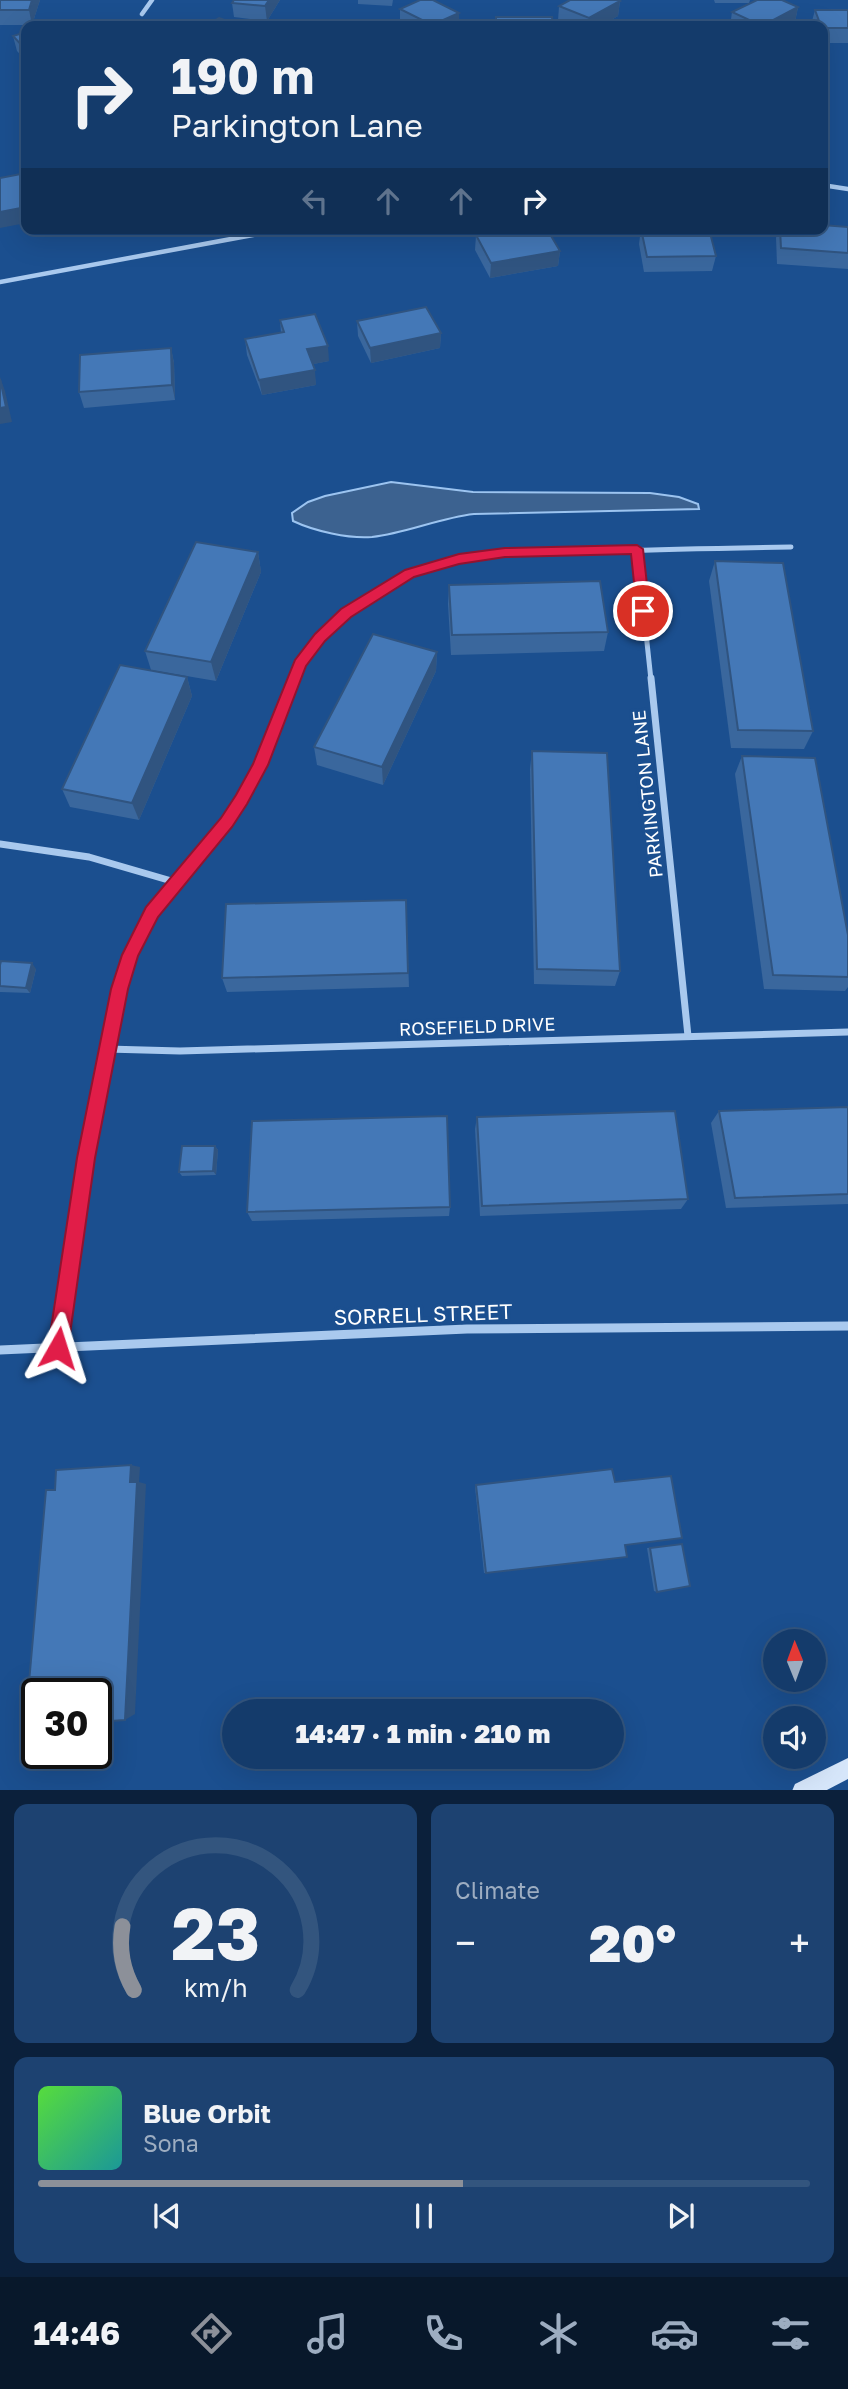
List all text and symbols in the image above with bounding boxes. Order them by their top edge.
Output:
text: 190 m [171,46,314,105]
icon: right [56,49,147,140]
text: Parkington Lane [171,106,423,144]
icon: left [296,182,334,220]
icon: ahead [369,182,407,220]
icon: ahead [442,182,480,220]
icon: right [515,182,553,220]
pin [613,581,673,641]
icon: arrive [624,592,662,630]
street label: PARKINGTON LANE [627,709,667,879]
street label: ROSEFIELD DRIVE [399,1012,555,1040]
street label: SORRELL STREET [333,1298,513,1330]
position arrow [21,1311,95,1385]
north arrow [763,1629,826,1692]
map controls [763,1629,826,1769]
speed limit sign: 30 [21,1678,112,1769]
button: sound [763,1706,826,1769]
text: 14:47 · 1 min · 210 m [296,1718,550,1749]
text: Climate [455,1876,540,1904]
text: 23 [171,1889,260,1976]
text: 20° [589,1911,676,1973]
text: − [455,1920,476,1965]
text: + [789,1920,810,1965]
text: km/h [184,1971,247,2002]
text: Blue Orbit [143,2098,271,2129]
text: Sona [143,2129,199,2157]
icon: previous [148,2197,186,2235]
icon: pause [405,2197,443,2235]
icon: next [662,2197,700,2235]
icon: directions [187,2309,236,2358]
icon: music [303,2309,352,2358]
icon: phone [419,2309,468,2358]
icon: climate [534,2309,583,2358]
icon: car [650,2309,699,2358]
icon: filters [766,2309,815,2358]
text: 14:46 [33,2314,120,2352]

